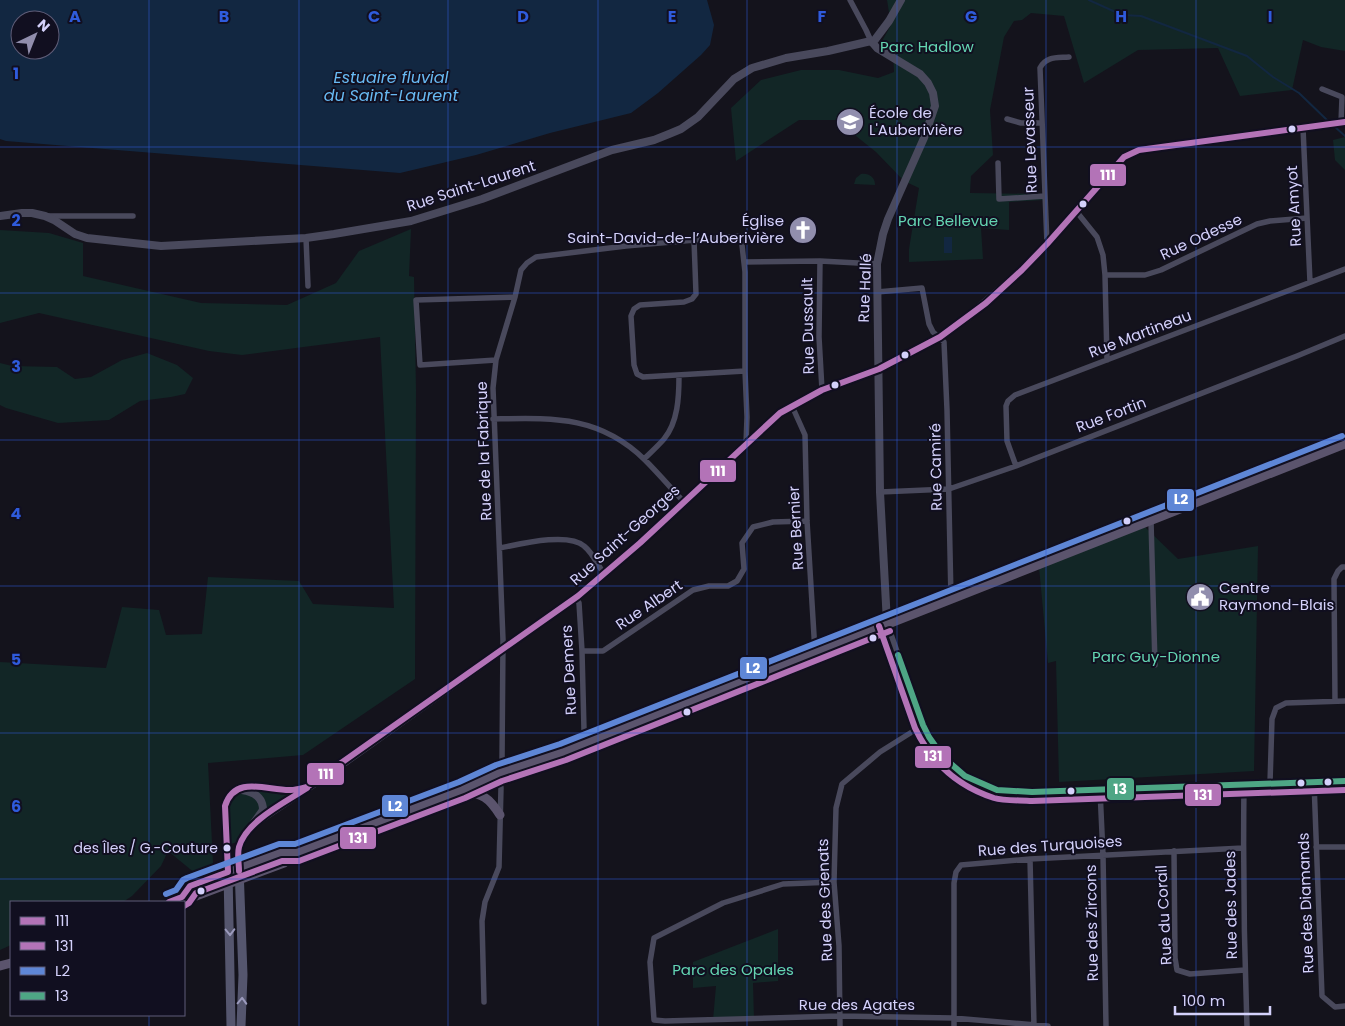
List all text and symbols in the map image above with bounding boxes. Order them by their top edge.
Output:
text: A [69,5,81,28]
text: B [219,5,229,28]
text: C [368,5,380,28]
text: D [517,5,529,28]
text: E [668,5,676,28]
text: F [818,5,827,28]
text: G [965,5,977,28]
text: H [1115,5,1127,28]
text: I [1268,5,1272,28]
north arrow [10,10,60,60]
text: N [33,15,55,36]
park label: Parc Hadlow [880,36,975,57]
text: 1 [13,62,19,85]
water label: Estuaire fluvial du Saint-Laurent [324,66,460,107]
street label: Rue Levasseur [1017,86,1042,194]
place label: École de L'Auberivière [869,102,963,140]
school or university icon: École de L'Auberivière [835,107,865,137]
unlabelled marker [1287,124,1297,134]
street label: Rue Saint-Laurent [404,155,538,216]
line badge: 111 [1089,163,1127,187]
text: 111 [1100,165,1116,185]
street label: Rue Amyot [1281,165,1306,247]
unlabelled marker [1078,199,1088,209]
street label: Rue Odesse [1156,208,1245,265]
text: 2 [11,209,21,232]
place label: Église Saint-David-de-l’Auberivière [567,210,784,248]
park label: Parc Bellevue [898,210,998,231]
church icon: Église Saint-David-de-l’Auberivière [788,215,818,245]
street label: Rue Hallé [853,253,876,323]
street label: Rue Dussault [796,277,819,375]
street label: Rue Martineau [1085,304,1194,363]
unlabelled marker [900,350,910,360]
text: 3 [11,355,21,378]
unlabelled marker [830,380,840,390]
street label: Rue de la Fabrique [471,381,496,521]
street label: Rue Fortin [1073,392,1149,438]
street label: Rue Camiré [924,423,947,511]
line badge: 111 [699,459,737,483]
text: 111 [710,461,726,481]
street label: Rue Saint-Georges [565,479,684,590]
street label: Rue Bernier [783,485,808,571]
line badge: L2 [1166,488,1195,512]
text: L2 [1174,489,1188,509]
text: 4 [11,502,22,525]
unlabelled marker [1122,516,1132,526]
street label: Rue Albert [611,575,686,635]
place label: Centre Raymond-Blais [1219,577,1334,615]
public building icon: Centre Raymond-Blais [1185,582,1215,612]
street label: Rue Demers [556,624,581,716]
unlabelled marker [868,633,878,643]
park label: Parc Guy-Dionne [1092,646,1220,667]
text: 5 [11,648,21,671]
line badge: L2 [739,656,768,680]
text: L2 [746,658,760,678]
unlabelled marker [682,707,692,717]
line badge: 131 [914,745,952,769]
text: 131 [924,746,943,766]
line badge: 111 [306,762,345,786]
text: 111 [318,764,334,784]
line badge: 13 [1106,777,1135,801]
unlabelled marker [1323,777,1333,787]
unlabelled marker [1296,778,1306,788]
text: 13 [1113,779,1127,799]
line badge: 131 [1184,783,1222,807]
text: 131 [1194,785,1213,805]
unlabelled marker [1066,786,1076,796]
line badge: L2 [381,794,409,818]
text: 6 [11,795,21,818]
text: L2 [388,796,402,816]
line badge: 131 [339,826,377,850]
text: 131 [349,828,368,848]
street label: Rue des Turquoises [977,830,1123,861]
street label: Rue des Diamands [1293,832,1318,974]
place label: des Îles / G.-Couture [74,838,218,858]
street label: Rue des Grenats [812,838,837,962]
marker: des Îles / G.-Couture [222,843,232,853]
street label: Rue des Jades [1219,850,1242,960]
street label: Rue des Zircons [1080,864,1103,982]
street label: Rue du Corail [1150,865,1177,966]
unlabelled marker [196,886,206,896]
legend [10,901,185,1016]
text: 111 [55,910,69,931]
one-way arrow [225,929,235,937]
text: 131 [55,935,73,956]
park label: Parc des Opales [672,959,794,980]
text: L2 [55,960,70,981]
scale bar [1175,984,1270,1016]
text: 13 [55,985,69,1006]
text: 100 m [1182,990,1225,1011]
street label: Rue des Agates [799,994,915,1015]
one-way arrow [237,996,247,1004]

